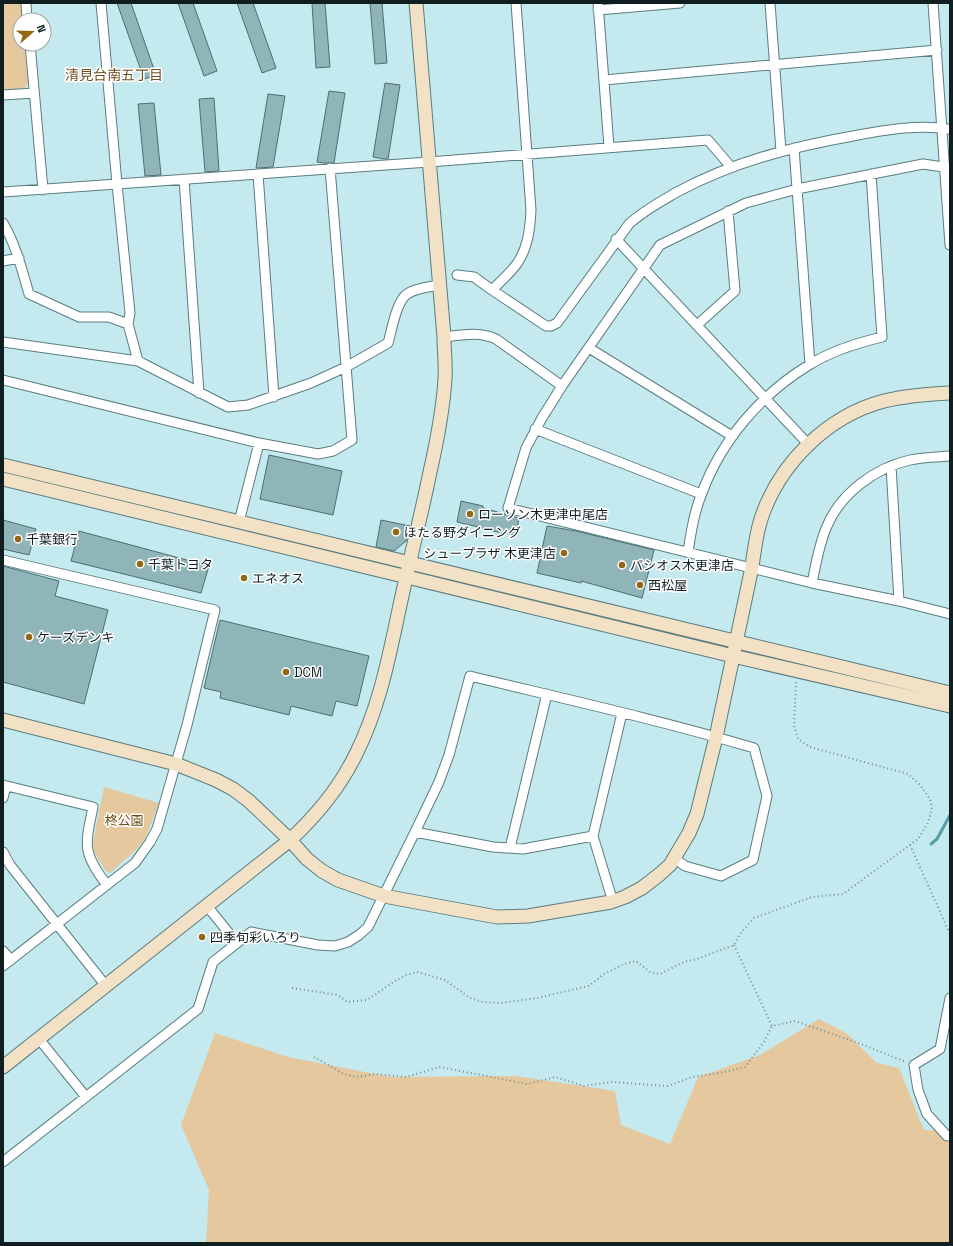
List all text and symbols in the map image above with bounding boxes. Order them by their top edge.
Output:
north arrow [12,12,52,52]
text: N [34,23,49,34]
district label: 清見台南五丁目 [65,66,163,84]
place label: ローソン木更津中尾店 [478,506,608,523]
marker: ローソン木更津中尾店 [465,509,475,519]
place label: ほたる野ダイニング [404,524,521,541]
marker: ほたる野ダイニング [391,527,401,537]
place label: 千葉銀行 [26,531,78,548]
marker: 千葉銀行 [13,534,23,544]
place label: シュープラザ 木更津店 [423,545,556,562]
marker: シュープラザ 木更津店 [559,548,569,558]
place label: 千葉トヨタ [148,556,213,573]
place label: パシオス木更津店 [630,557,734,574]
marker: 千葉トヨタ [135,559,145,569]
marker: パシオス木更津店 [617,560,627,570]
place label: エネオス [252,570,304,587]
marker: エネオス [239,573,249,583]
place label: 西松屋 [648,577,687,594]
marker: 西松屋 [635,580,645,590]
place label: ケーズデンキ [37,629,114,646]
marker: ケーズデンキ [24,632,34,642]
place label: DCM [294,664,322,681]
marker: DCM [281,667,291,677]
park label: 柊公園 [104,812,144,829]
place label: 四季旬彩いろり [210,929,301,946]
marker: 四季旬彩いろり [197,932,207,942]

